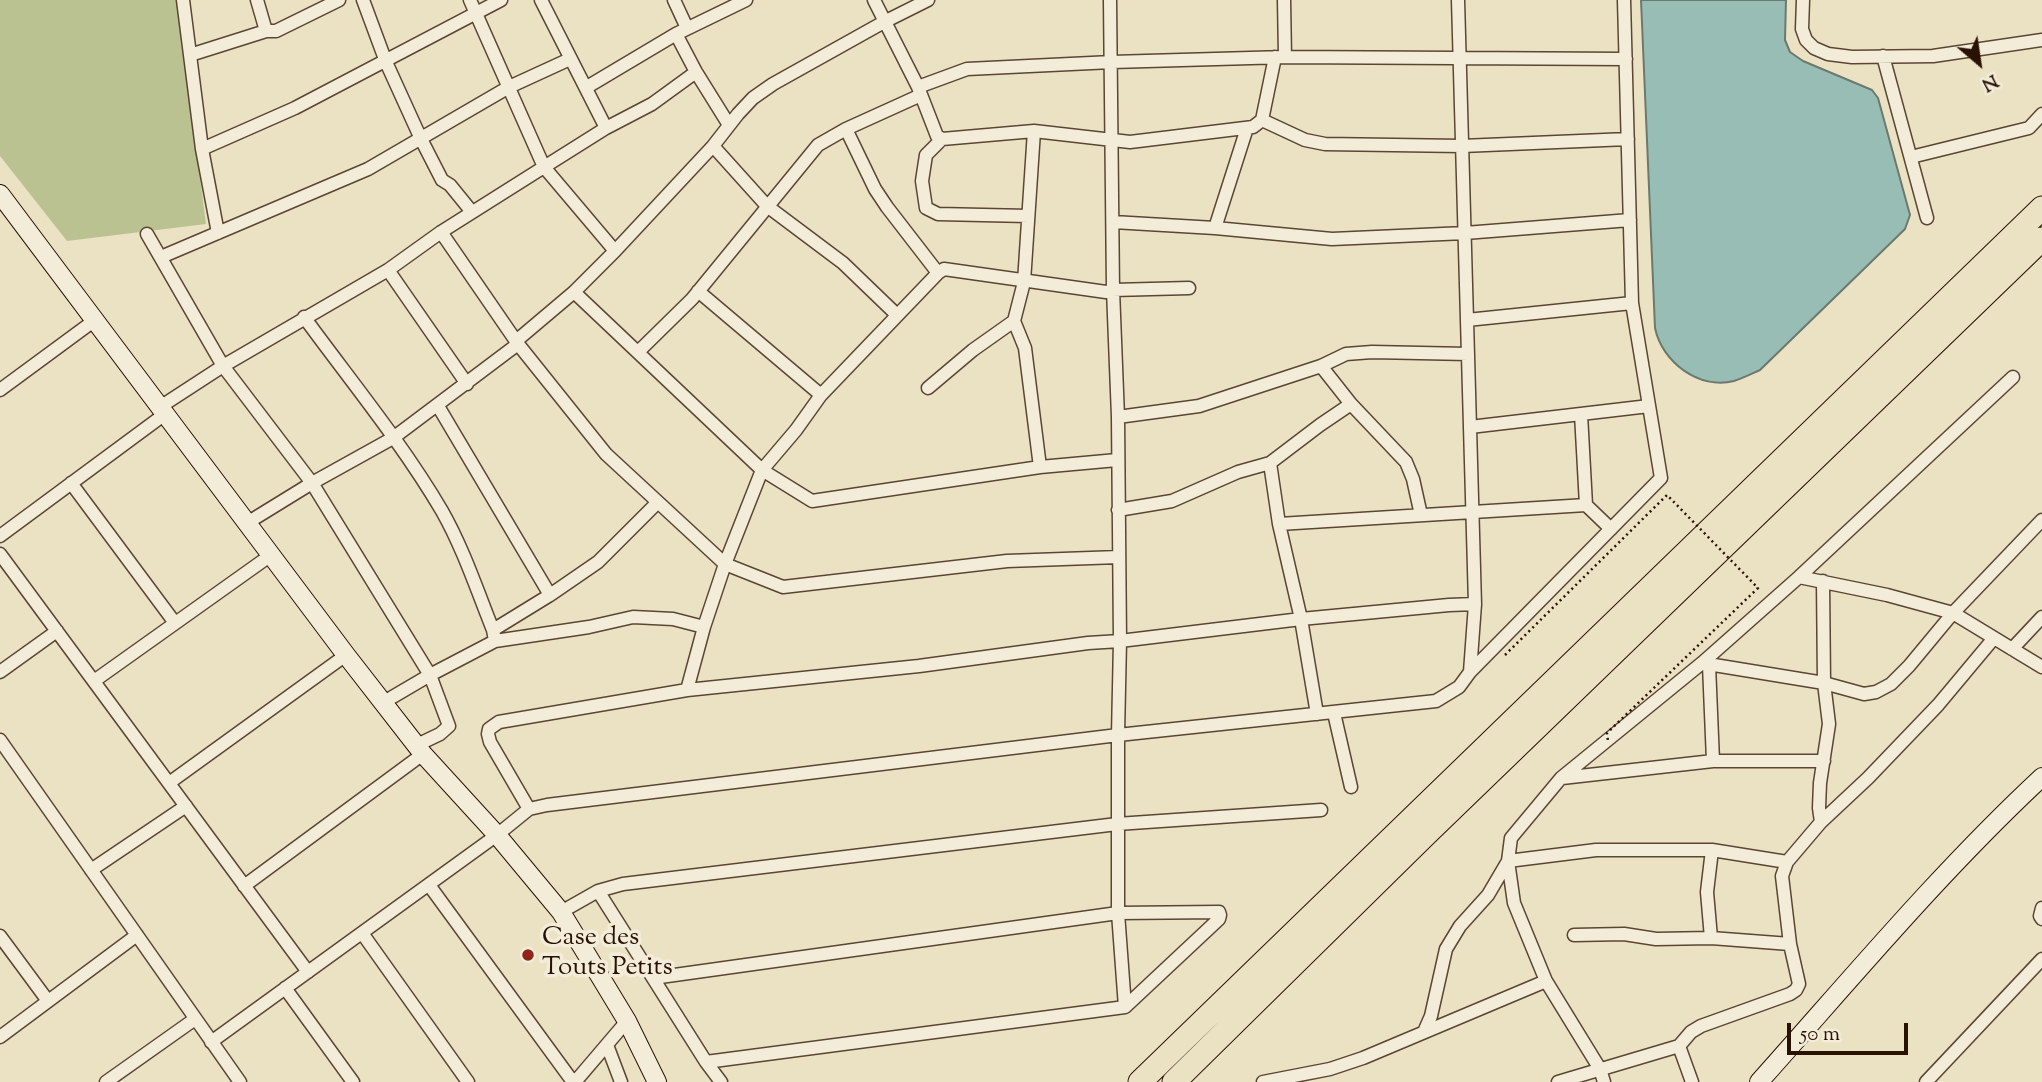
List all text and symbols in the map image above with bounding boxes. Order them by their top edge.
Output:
north arrow [1944,28,2014,98]
text: N [1976,66,2003,97]
place label: Case des Touts Petits [542,924,673,986]
marker: Case des Touts Petits [520,947,536,963]
scale bar [1790,1009,1911,1052]
text: 50 m [1800,1020,1840,1050]

